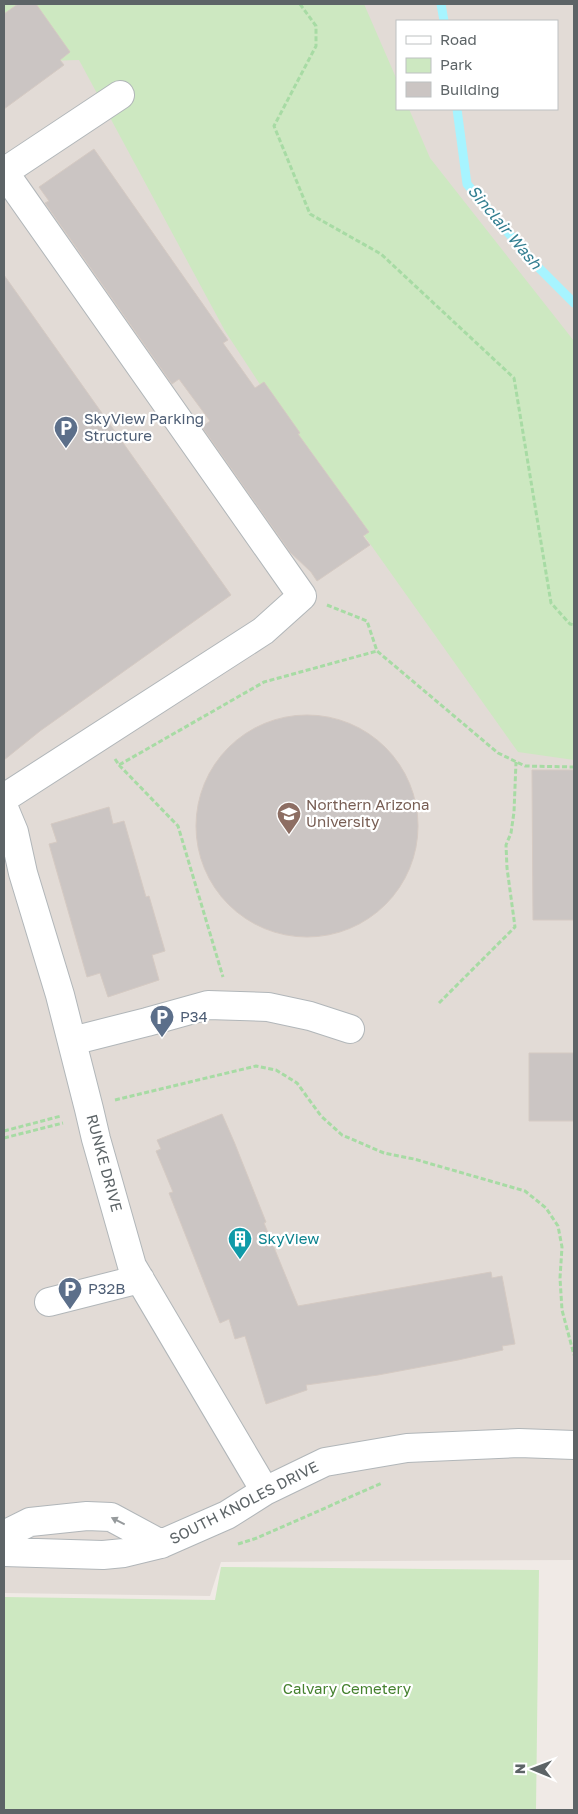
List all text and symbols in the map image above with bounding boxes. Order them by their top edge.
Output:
legend [396,20,558,110]
text: Road [440,30,477,48]
text: Park [440,55,473,73]
text: Building [440,80,500,98]
water label: Sinclair Wash [464,181,547,274]
place label: SkyView Parking Structure [84,409,204,444]
parking icon: SkyView Parking Structure [53,415,79,449]
place label: Northern Arizona University [306,795,430,830]
school or university icon: Northern Arizona University [276,801,302,835]
parking icon: P34 [149,1004,175,1038]
place label: P34 [180,1007,208,1025]
street label: RUNKE DRIVE [83,1112,127,1213]
building icon: SkyView [227,1226,253,1260]
place label: SkyView [258,1229,319,1247]
parking icon: P32B [57,1276,83,1310]
place label: P32B [88,1279,125,1297]
street label: SOUTH KNOLES DRIVE [166,1457,321,1547]
one-way arrow [110,1517,125,1525]
park label: Calvary Cemetery [283,1679,412,1697]
north arrow [508,1744,558,1794]
text: N [511,1763,528,1774]

